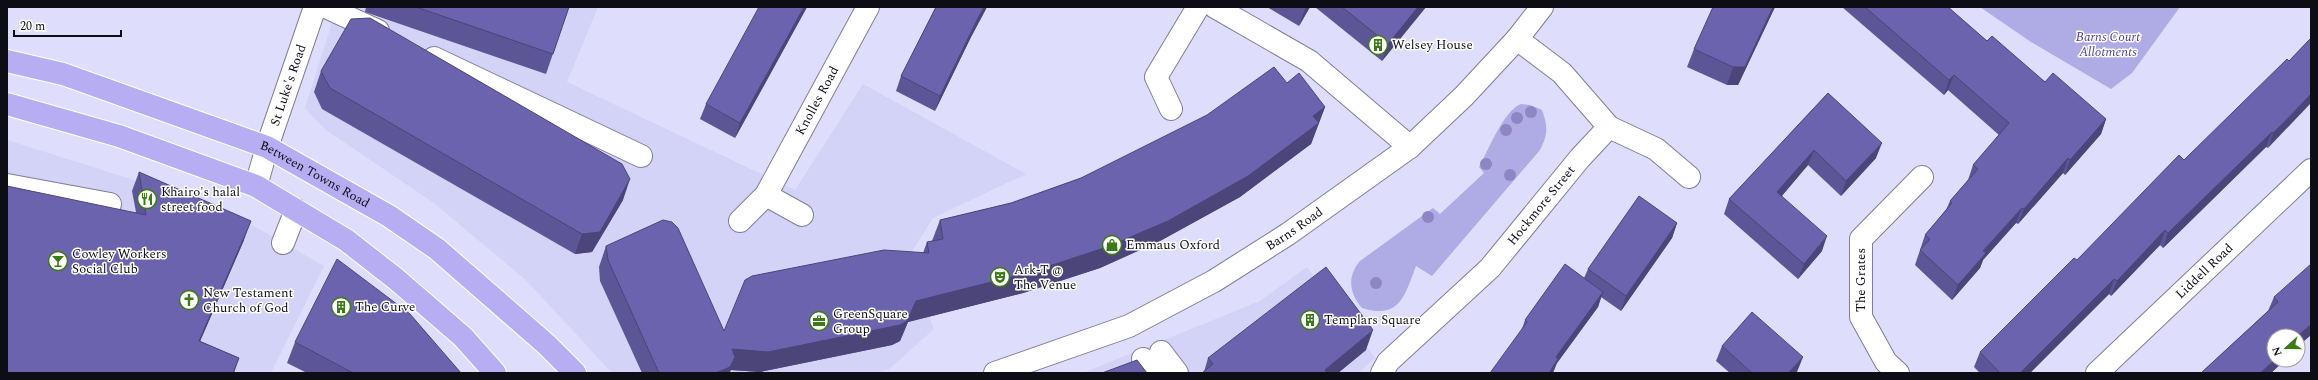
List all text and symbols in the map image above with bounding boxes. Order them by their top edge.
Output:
scale bar [14,12,121,38]
text: 20 m [20,17,45,36]
park label: Barns Court Allotments [2076,27,2141,62]
building icon: Welsey House [1367,34,1389,56]
place label: Welsey House [1392,35,1473,55]
street label: St Luke's Road [265,42,312,129]
street label: Knolles Road [790,63,844,139]
street label: Between Towns Road [257,135,373,213]
street label: Hockmore Street [1502,161,1580,250]
place label: Khairo's halal street food [161,182,240,217]
restaurant icon: Khairo's halal street food [136,188,158,210]
street label: Barns Road [1262,202,1327,256]
shop icon: Emmaus Oxford [1101,234,1123,256]
place label: Emmaus Oxford [1126,235,1220,255]
street label: Liddell Road [2171,239,2238,304]
place label: Cowley Workers Social Club [72,244,167,279]
street label: The Grates [1851,248,1871,312]
bar icon: Cowley Workers Social Club [47,250,69,272]
place label: Ark-T @ The Venue [1014,260,1076,295]
theatre icon: Ark-T @ The Venue [989,266,1011,288]
place label: New Testament Church of God [203,283,294,318]
church icon: New Testament Church of God [178,289,200,311]
building icon: The Curve [330,296,352,318]
place label: The Curve [355,297,415,317]
place label: GreenSquare Group [833,304,908,339]
building icon: Templars Square [1299,309,1321,331]
office icon: GreenSquare Group [808,310,830,332]
place label: Templars Square [1324,310,1421,330]
north arrow [2266,328,2306,368]
text: N [2268,344,2287,359]

